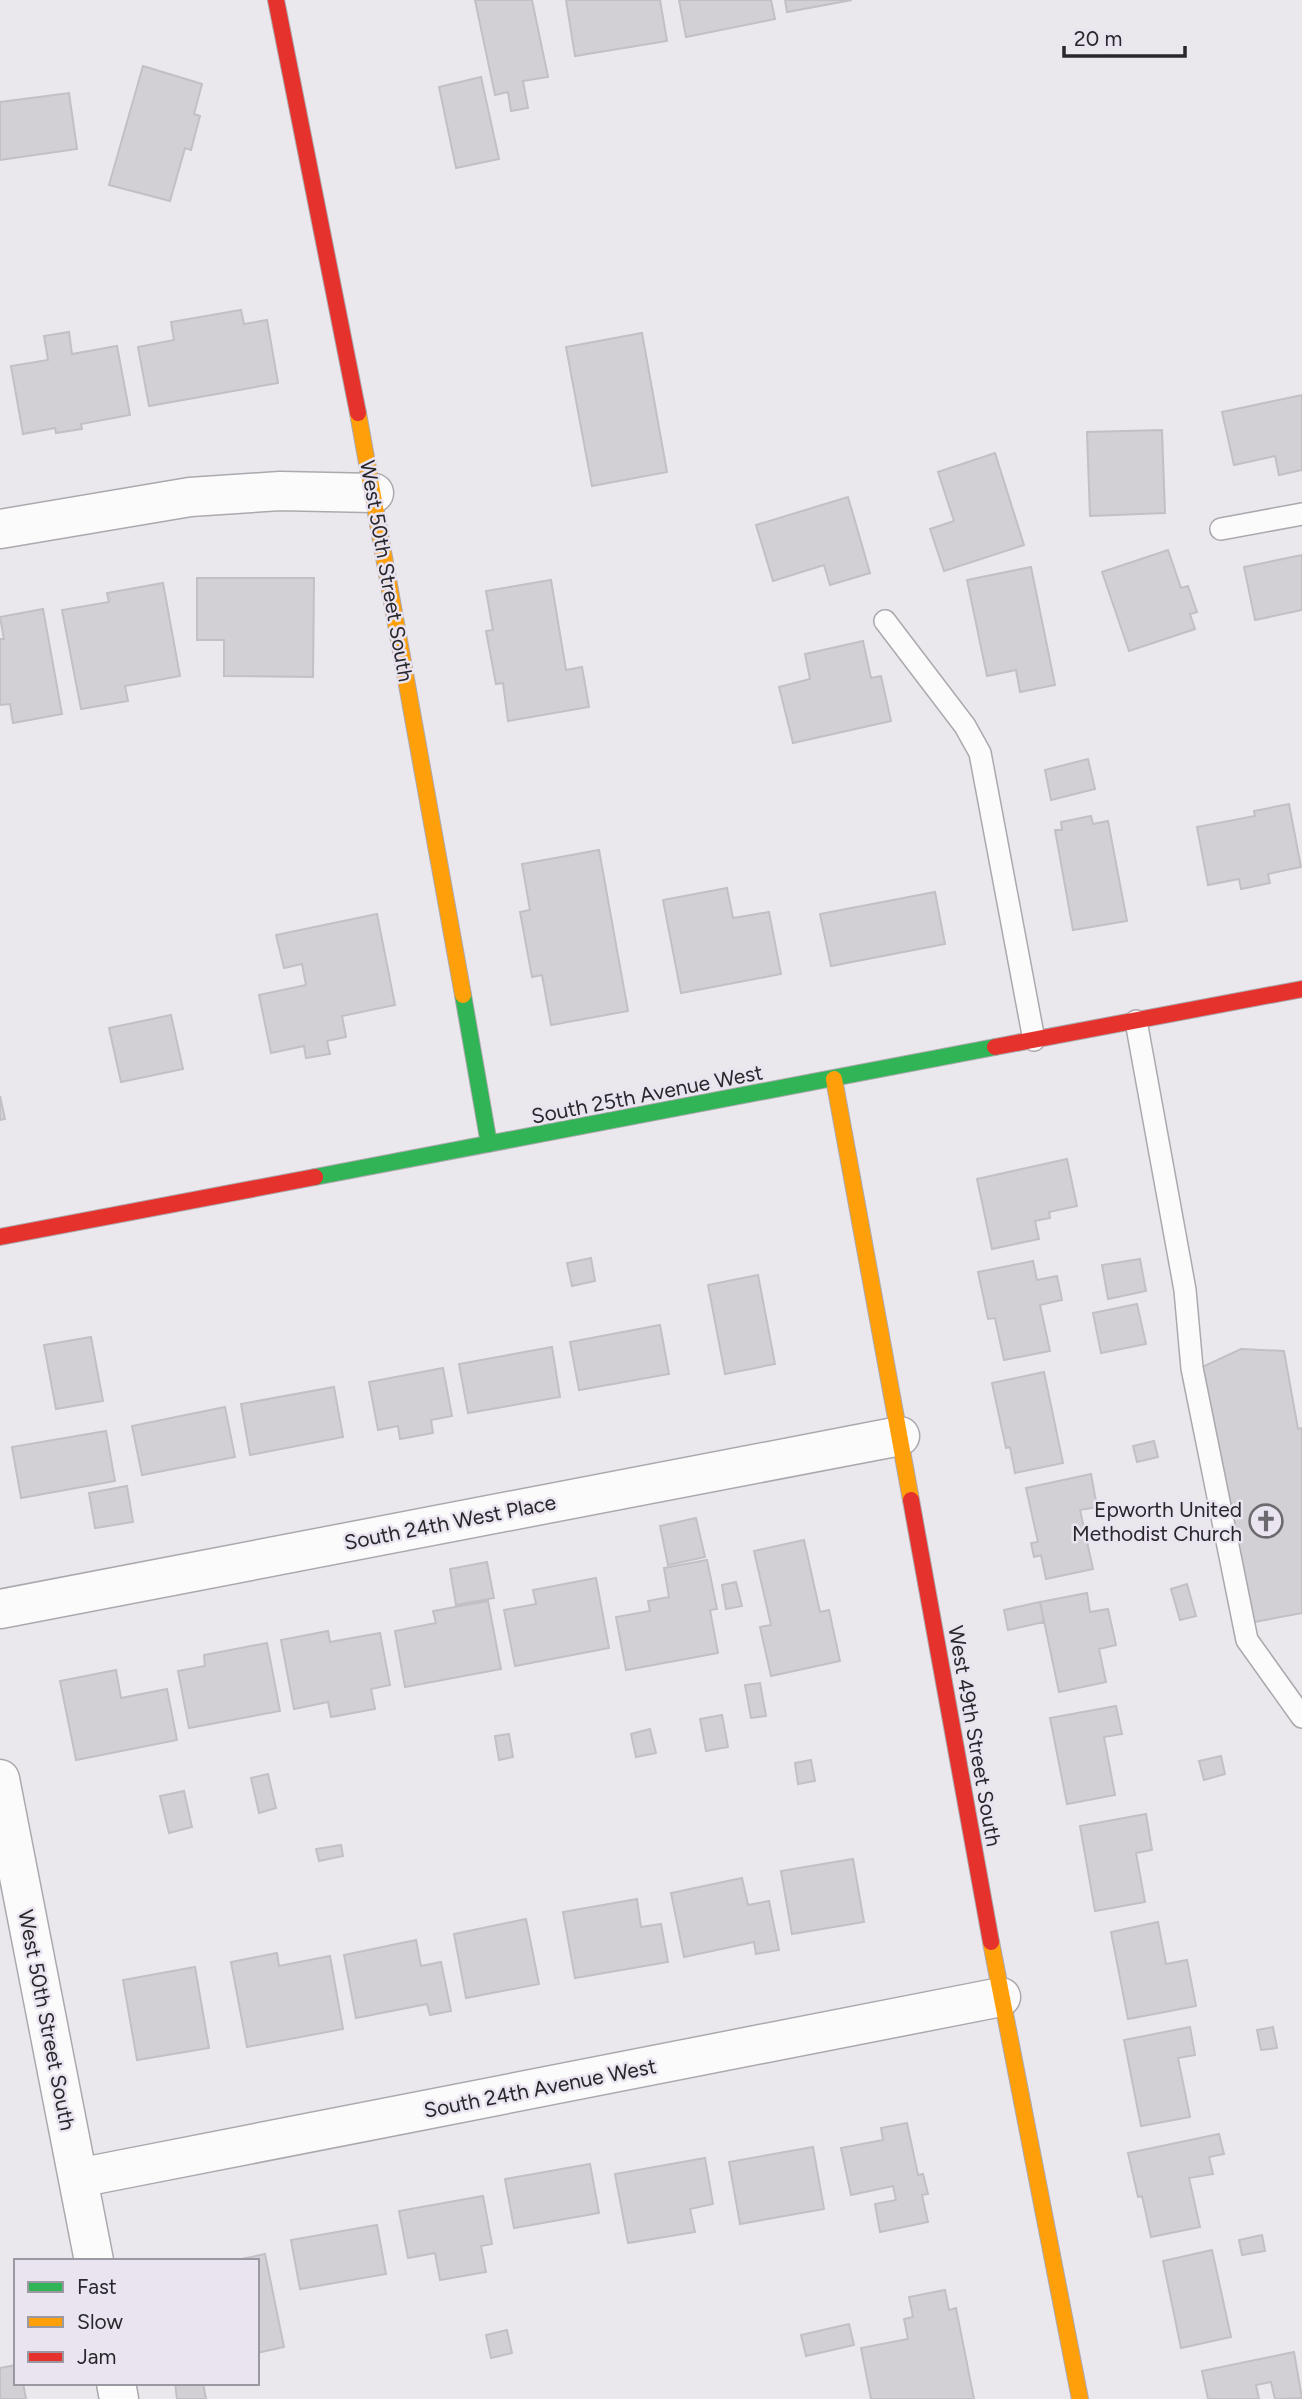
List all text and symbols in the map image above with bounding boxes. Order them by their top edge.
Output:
scale bar [1064,14,1185,58]
text: 20 m [1074,26,1122,51]
street label: West 50th Street South [355,458,419,684]
street label: South 25th Avenue West [529,1059,765,1129]
street label: South 24th West Place [342,1489,558,1555]
place label: Epworth United Methodist Church [1072,1497,1242,1546]
church icon: Epworth United Methodist Church [1247,1502,1285,1540]
street label: West 49th Street South [943,1624,1007,1848]
street label: West 50th Street South [13,1907,81,2133]
street label: South 24th Avenue West [422,2053,658,2123]
legend [14,2259,259,2385]
text: Fast [77,2274,117,2299]
text: Slow [77,2309,123,2334]
text: Jam [77,2344,116,2369]

